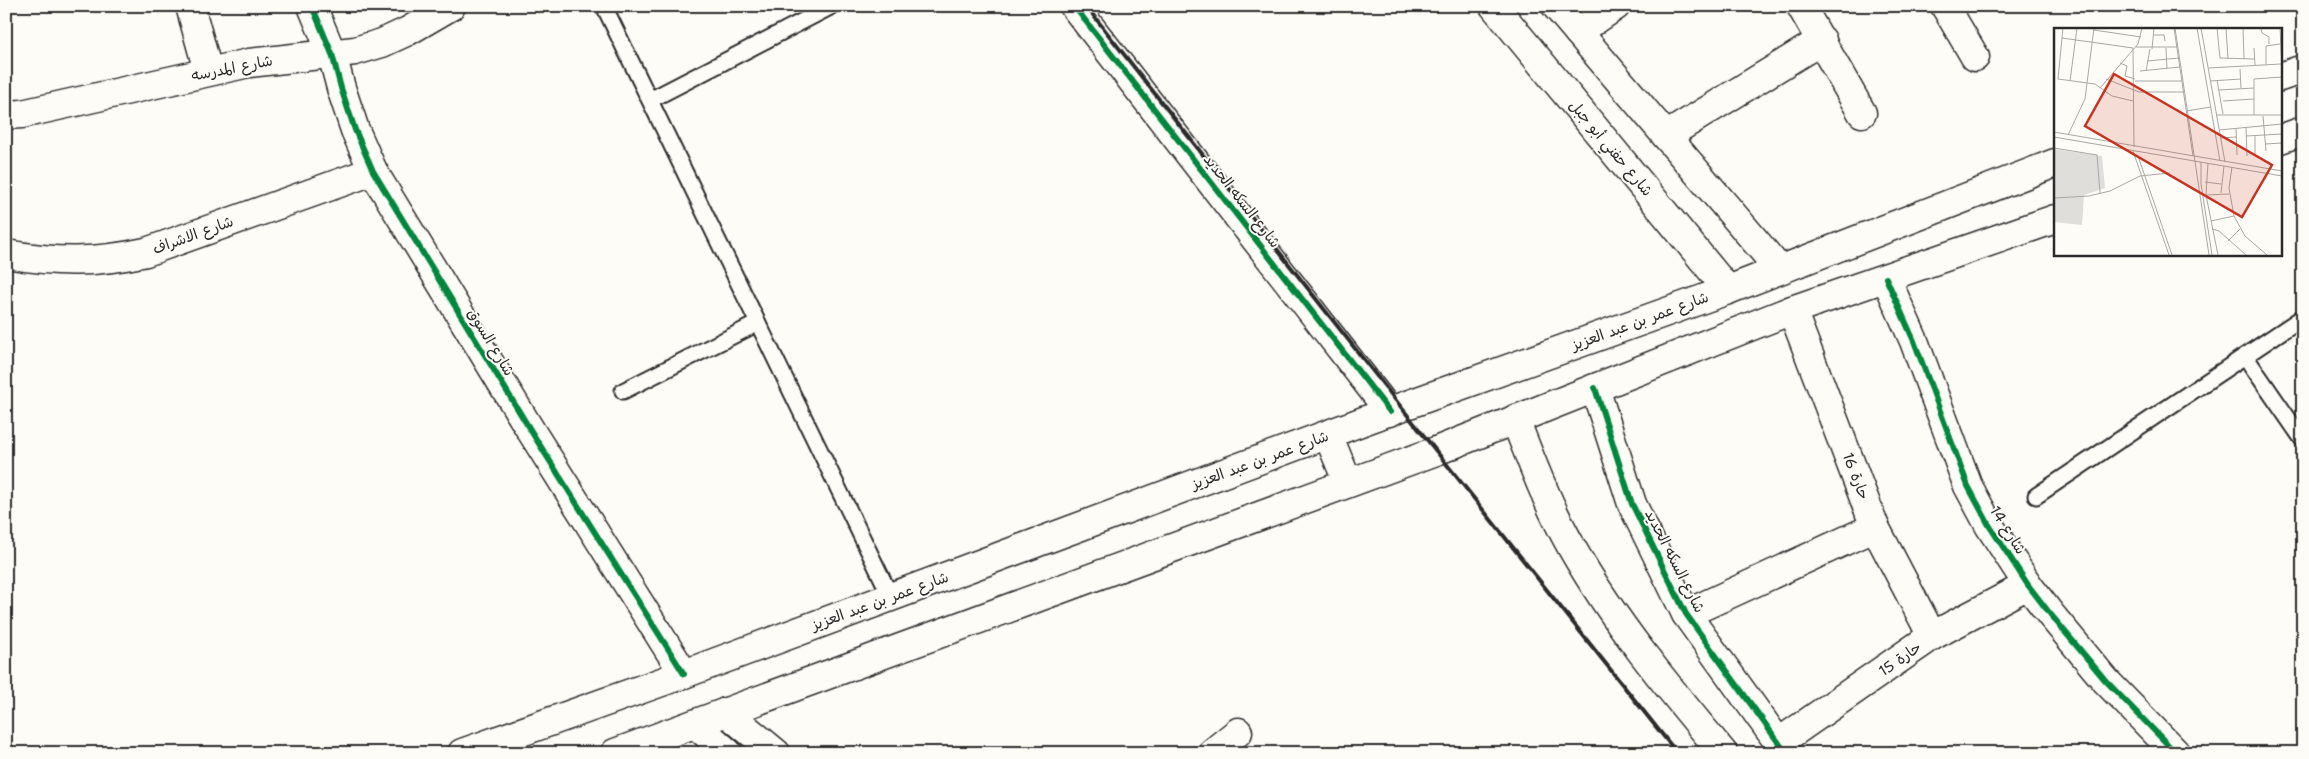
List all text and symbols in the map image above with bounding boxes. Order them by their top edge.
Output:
inset map [2054,28,2282,255]
street label: شارع المدرسه [190,50,274,86]
street label: شارع حفني أبو جبل [1562,96,1657,202]
street label: شارع السكه الحديد [1199,150,1285,252]
street label: شارع الاشراف [150,211,236,259]
street label: شارع عمر بن عبد العزيز [1567,287,1711,356]
street label: شارع السوق [463,304,519,380]
street label: شارع عمر بن عبد العزيز [1187,426,1331,495]
street label: حارة 16 [1838,450,1874,502]
street label: شارع 14 [1985,502,2031,558]
street label: شارع السكه الحديد [1640,506,1710,616]
street label: شارع عمر بن عبد العزيز [807,567,951,636]
street label: حارة 15 [1875,637,1925,681]

